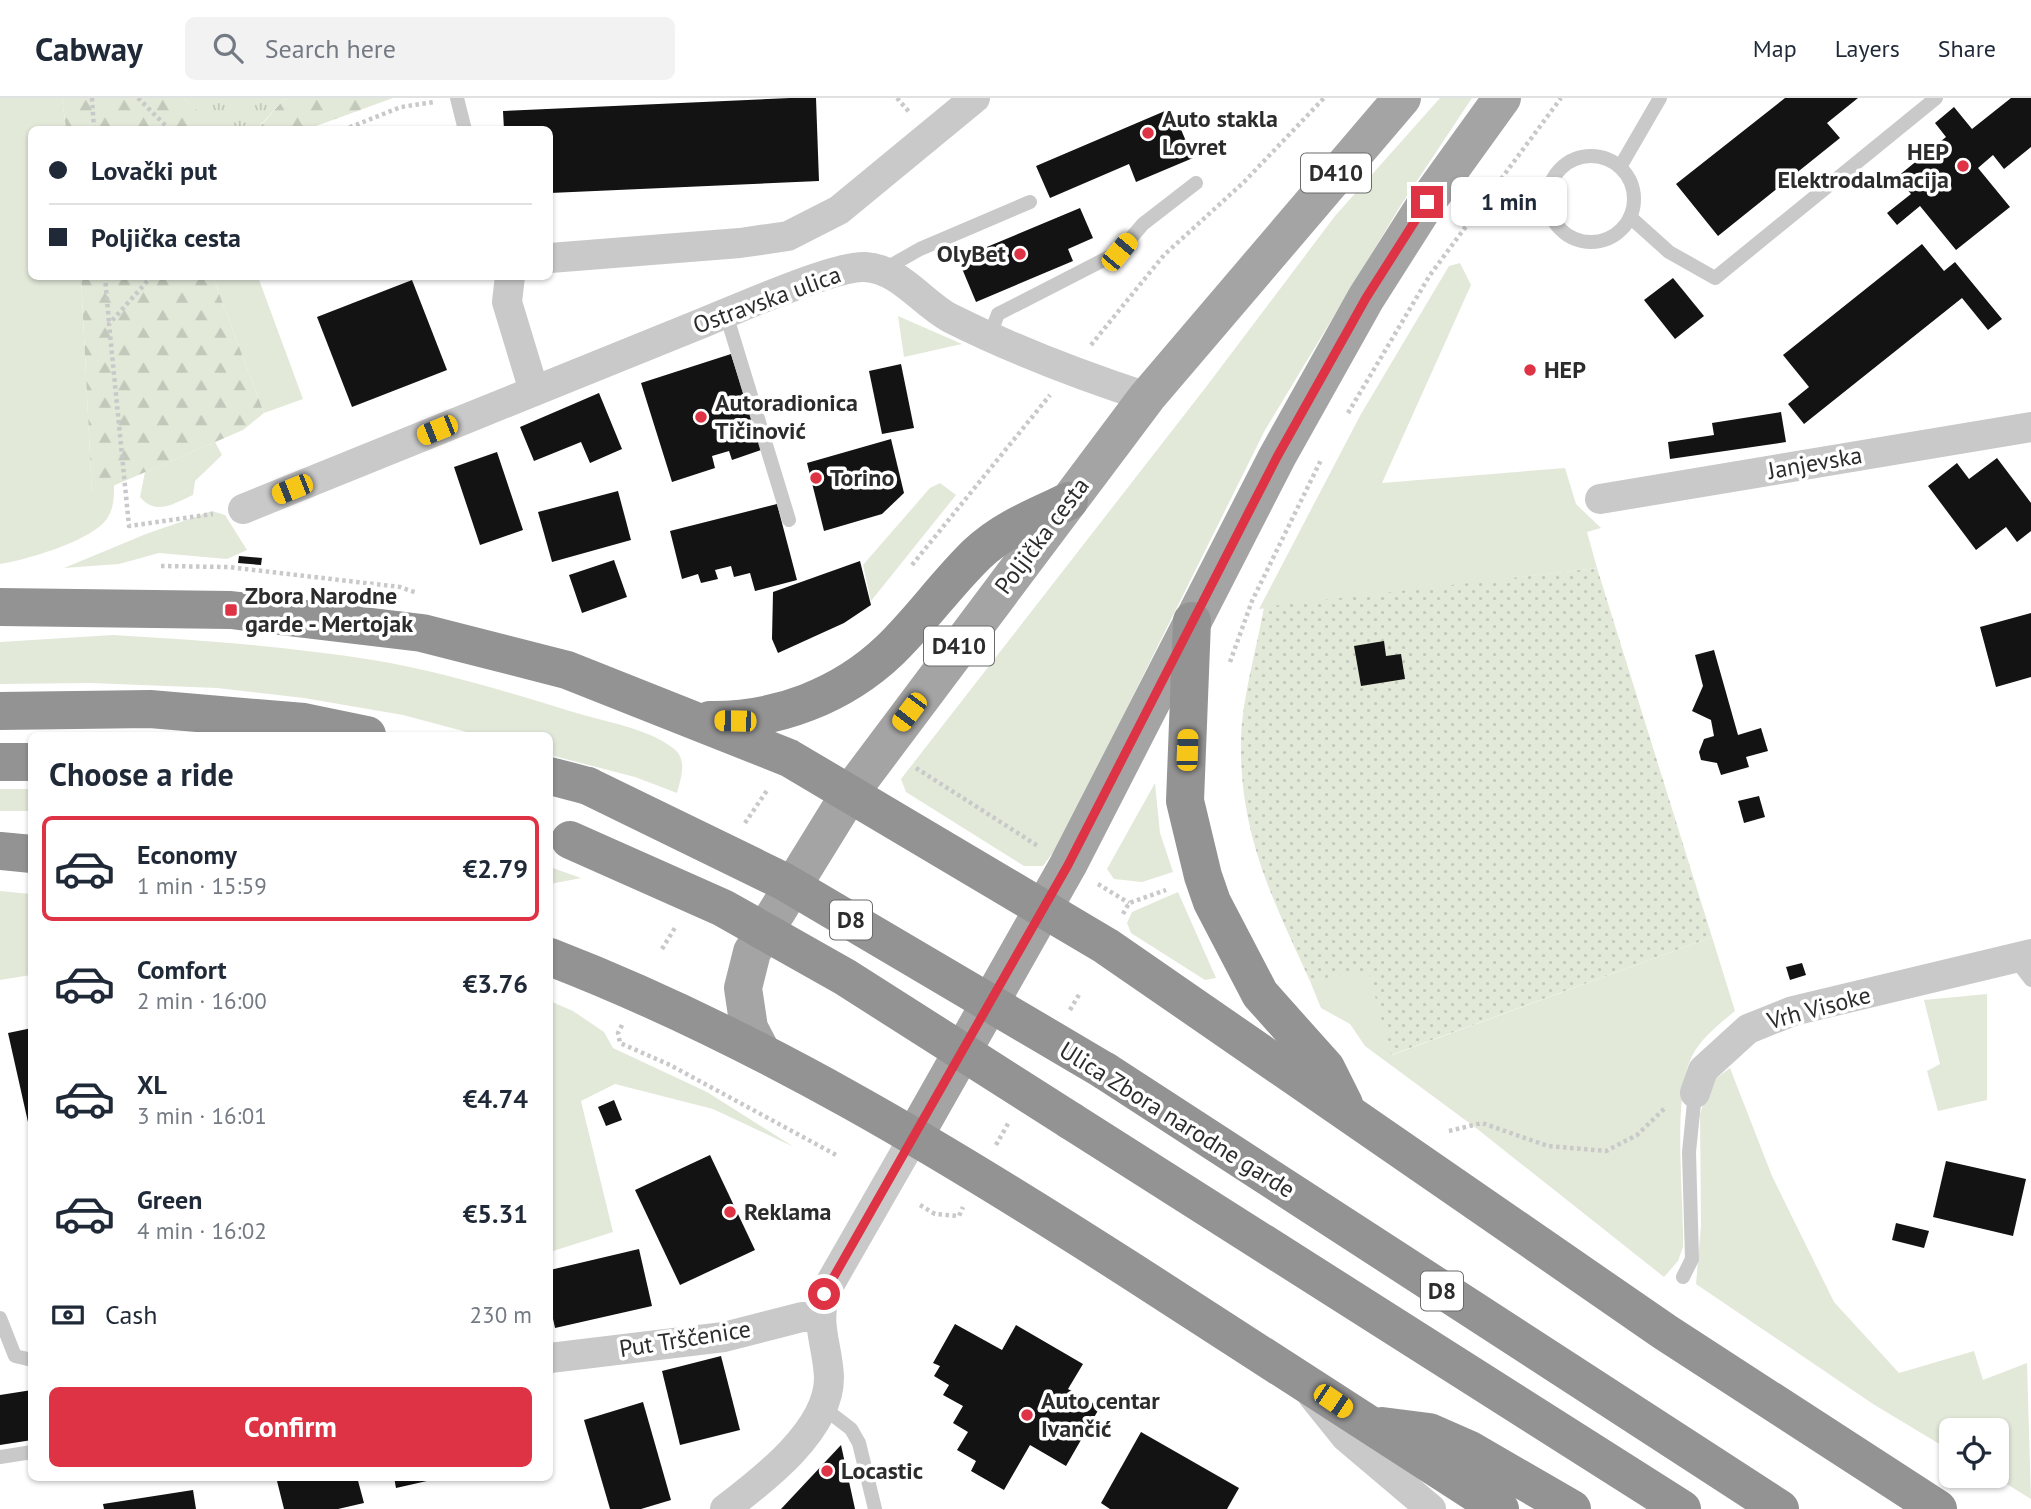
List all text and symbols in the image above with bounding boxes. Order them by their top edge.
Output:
search box [185,17,675,80]
text: Cabway [35,27,143,70]
icon: search [209,29,247,67]
text: Search here [265,32,396,65]
text: Map [1753,33,1797,64]
text: Layers [1835,33,1900,64]
text: Share [1938,33,1996,64]
place label: Auto stakla Lovret [1162,103,1278,162]
marker: Auto stakla Lovret [1140,125,1156,141]
place label: HEP Elektrodalmacija [1777,136,1949,195]
road number: D410 [1301,153,1371,192]
text: Lovački put [91,154,217,187]
marker: HEP Elektrodalmacija [1955,158,1971,174]
callout: 1 min [1452,178,1567,226]
route end [1411,186,1443,218]
text: 1 min [1481,187,1537,216]
text: Poljička cesta [91,221,241,254]
car [1098,229,1141,275]
place label: OlyBet [937,238,1007,269]
marker: OlyBet [1012,246,1028,262]
street label: Ostravska ulica [689,258,845,341]
place label: HEP [1544,354,1586,385]
marker: HEP [1522,362,1538,378]
place label: Autoradionica Tičinović [715,387,858,446]
marker: Autoradionica Tičinović [693,409,709,425]
car [414,412,461,448]
street label: Janjevska [1764,439,1864,486]
place label: Torino [830,462,894,493]
marker: Torino [808,470,824,486]
car [269,471,316,507]
street label: Poljička cesta [988,471,1096,600]
place label: Zbora Narodne garde - Mertojak [245,580,413,639]
marker: Zbora Narodne garde - Mertojak [223,602,239,618]
road number: D410 [924,626,994,666]
car [888,689,931,735]
car [714,710,757,732]
car [1176,729,1199,771]
text: Choose a ride [49,753,234,795]
icon: car [53,837,116,900]
text: Economy [137,838,237,871]
text: €2.79 [463,852,528,885]
text: 1 min · 15:59 [137,871,267,900]
road number: D8 [830,900,872,940]
icon: car [53,952,116,1015]
text: Comfort [137,953,227,986]
text: €3.76 [463,967,528,1000]
street label: Vrh Visoke [1763,979,1874,1036]
text: 2 min · 16:00 [137,986,267,1015]
street label: Ulica Zbora narodne garde [1054,1034,1301,1205]
icon: car [53,1067,116,1130]
text: XL [137,1068,167,1101]
text: €4.74 [463,1082,528,1115]
text: 3 min · 16:01 [137,1101,267,1130]
icon: car [53,1182,116,1245]
text: Green [137,1183,202,1216]
place label: Reklama [744,1196,831,1227]
text: €5.31 [463,1197,528,1230]
marker: Reklama [722,1204,738,1220]
text: 4 min · 16:02 [137,1216,267,1245]
road number: D8 [1421,1272,1463,1310]
route start [808,1278,840,1310]
icon: cash [49,1296,87,1334]
text: Cash [105,1298,157,1331]
text: 230 m [470,1300,532,1329]
street label: Put Trščenice [617,1313,753,1364]
car [1310,1381,1357,1421]
place label: Auto centar Ivančić [1041,1385,1160,1444]
button: Confirm [49,1387,532,1467]
marker: Auto centar Ivančić [1019,1407,1035,1423]
map controls [1939,1418,2009,1488]
button: locate [1939,1418,2009,1488]
place label: Locastic [841,1455,923,1486]
marker: Locastic [819,1463,835,1479]

